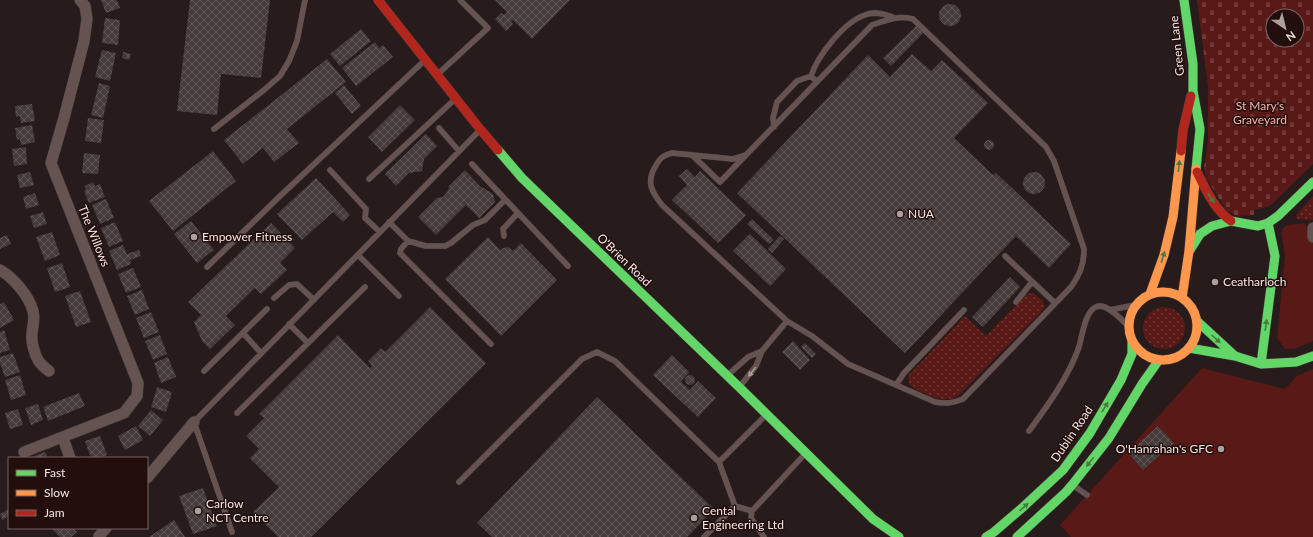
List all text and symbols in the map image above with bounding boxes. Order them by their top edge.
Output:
north arrow [1265,8,1305,48]
street label: Green Lane [1166,15,1187,77]
text: N [1284,29,1298,44]
park label: St Mary's Graveyard [1233,98,1287,127]
one-way arrow [1176,160,1182,172]
one-way arrow [1207,193,1215,204]
street label: The Willows [75,203,114,269]
place label: NUA [908,206,935,221]
marker: NUA [895,209,905,219]
place label: Empower Fitness [202,229,292,244]
street label: O'Brien Road [594,230,655,289]
marker: Empower Fitness [189,232,199,242]
one-way arrow [1160,251,1166,263]
place label: Ceatharloch [1223,274,1287,289]
marker: Ceatharloch [1210,277,1220,287]
one-way arrow [1263,319,1269,331]
one-way arrow [1211,334,1221,344]
one-way arrow [747,367,756,378]
one-way arrow [1102,401,1109,413]
street label: Dublin Road [1047,403,1096,465]
place label: O'Hanrahan's GFC [1116,441,1213,456]
marker: O'Hanrahan's GFC [1216,444,1226,454]
one-way arrow [1086,456,1095,467]
legend [8,457,148,529]
text: Fast [44,465,66,480]
text: Slow [44,485,70,500]
place label: Carlow NCT Centre [206,496,269,525]
one-way arrow [1018,502,1029,511]
place label: Cental Engineering Ltd [702,503,784,532]
text: Jam [44,505,65,520]
marker: Carlow NCT Centre [193,506,203,516]
marker: Cental Engineering Ltd [689,513,699,523]

